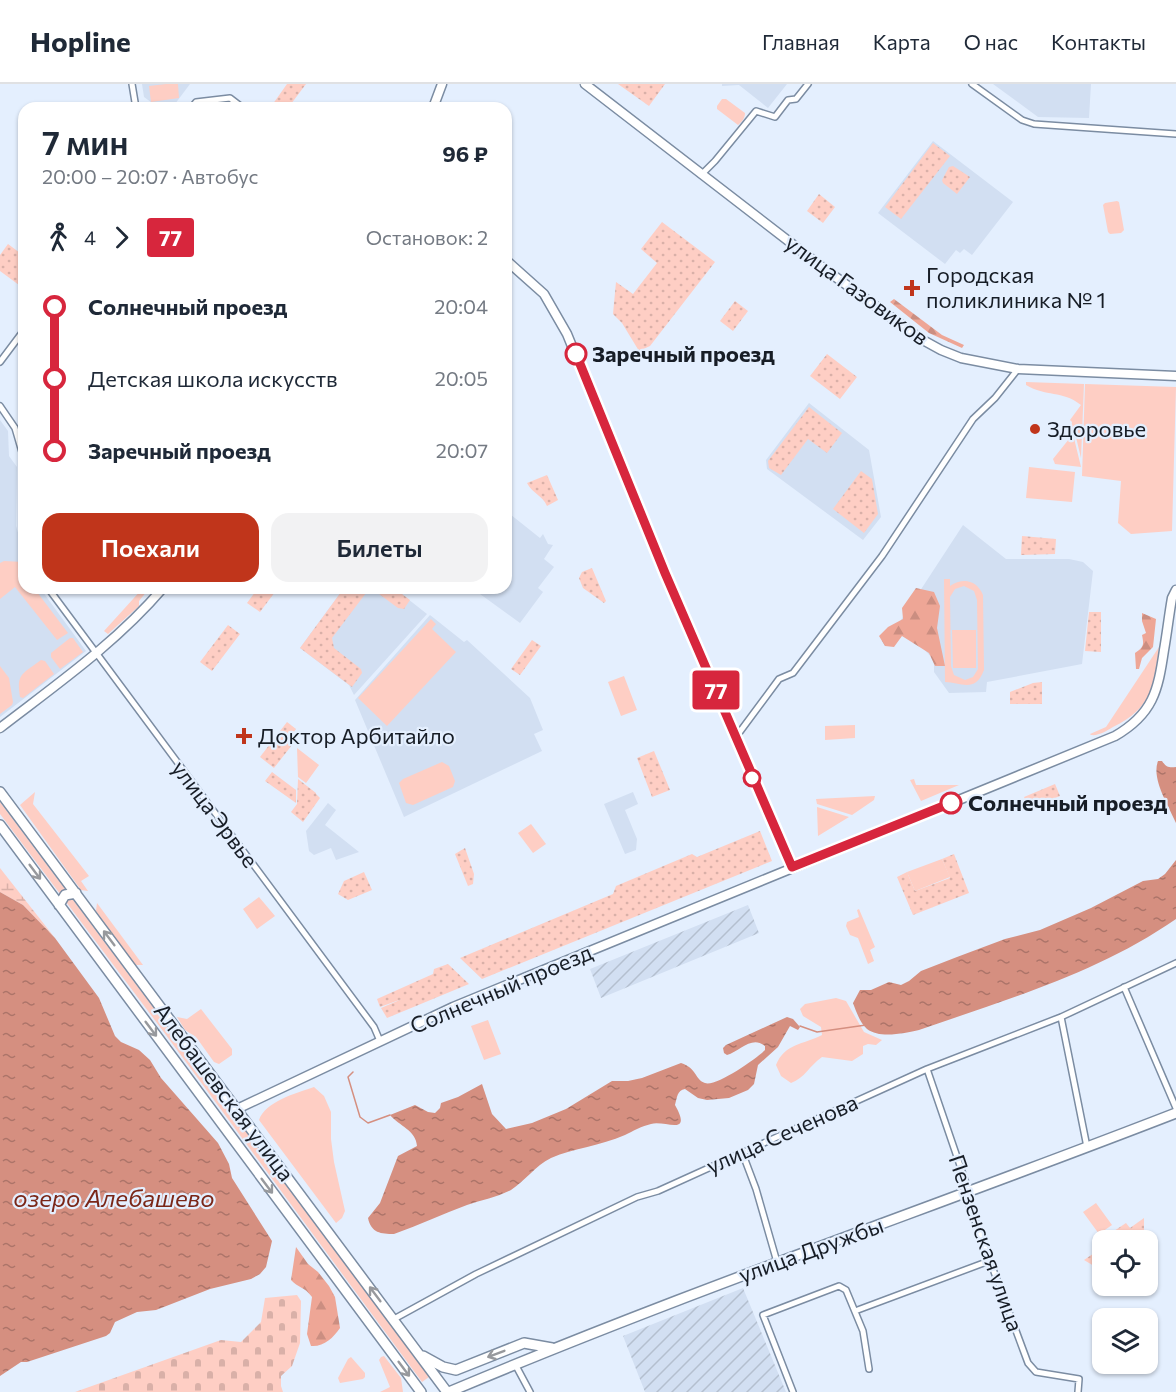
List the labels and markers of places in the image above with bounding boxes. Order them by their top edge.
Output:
place label: Городская поликлиника № 1 [926,261,1106,313]
marker: Городская поликлиника № 1 [903,279,921,297]
place label: Заречный проезд [592,340,775,367]
marker: Заречный проезд [565,343,587,365]
place label: Здоровье [1047,415,1146,442]
marker: Здоровье [1028,422,1042,436]
place label: Доктор Арбитайло [258,722,455,749]
marker: Доктор Арбитайло [235,727,253,745]
unlabelled marker [743,769,761,787]
place label: Солнечный проезд [968,789,1168,816]
marker: Солнечный проезд [940,792,962,814]

